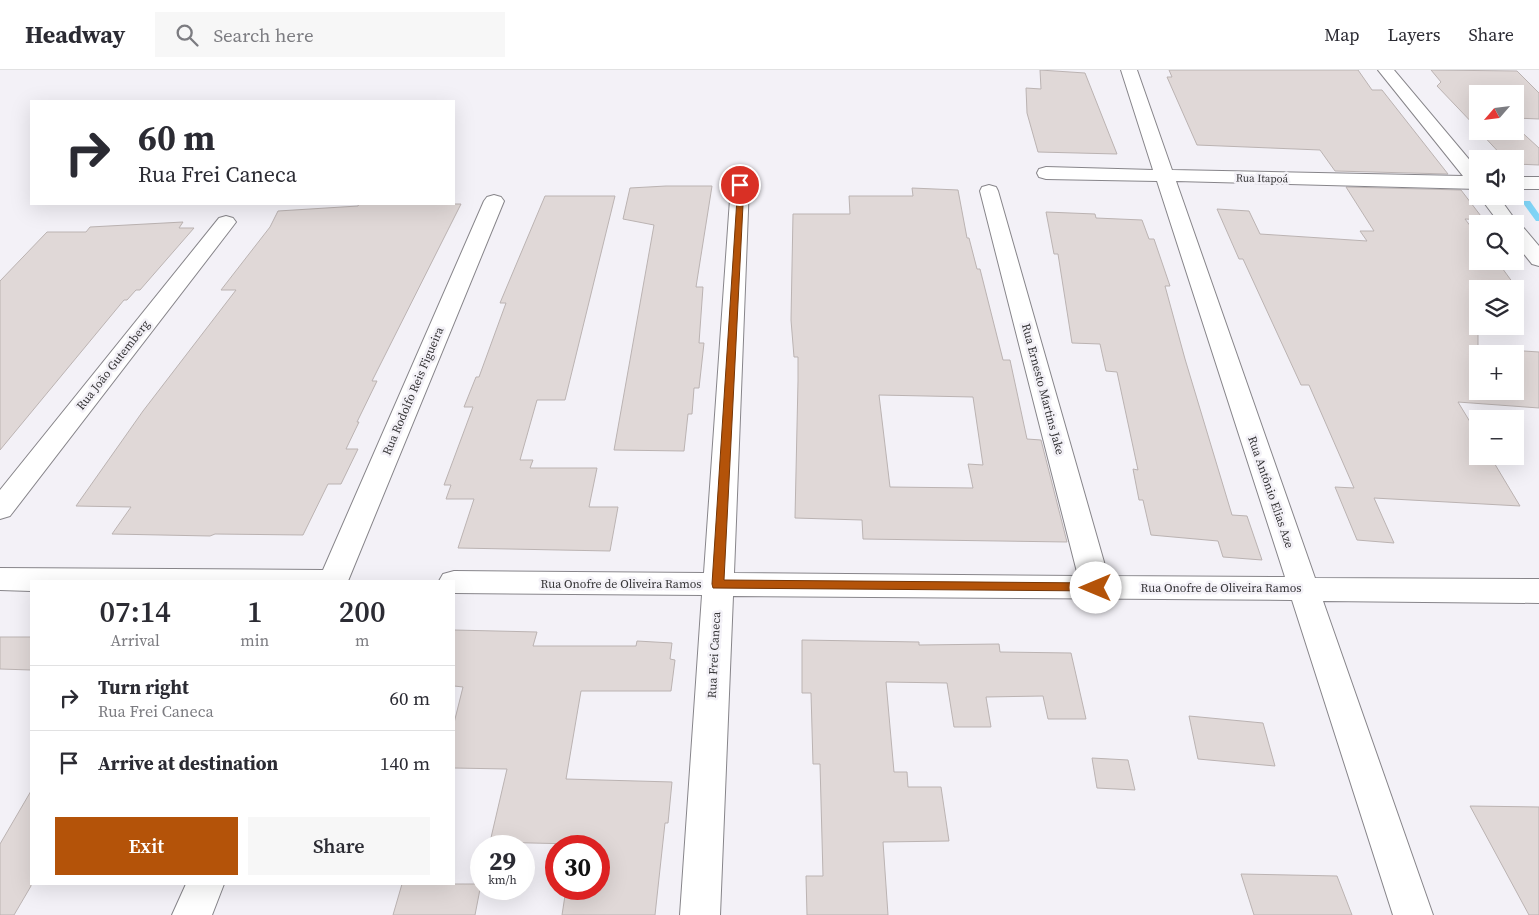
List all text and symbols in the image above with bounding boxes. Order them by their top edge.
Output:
search box [155,12,505,57]
text: Headway [25,18,125,51]
icon: search [173,21,201,49]
text: Search here [213,22,314,48]
text: Map [1324,22,1359,47]
text: Layers [1387,22,1440,47]
text: Share [1468,22,1514,47]
north arrow [1469,85,1524,140]
map controls [1469,85,1524,465]
text: 60 m [138,114,215,162]
icon: right [55,120,120,185]
button: sound [1469,150,1524,205]
text: Rua Frei Caneca [138,159,297,189]
pin [719,164,761,206]
icon: arrive [726,171,754,199]
street label: Rua Itapoá [1236,171,1289,186]
button: search [1469,215,1524,270]
button: layers [1469,280,1524,335]
street label: Rua João Gutemberg [73,317,153,413]
street label: Rua Ernesto Martins Jake [1018,322,1068,456]
street label: Rua Rodolfo Reis Figueira [379,324,448,458]
button: + [1469,345,1524,400]
button: − [1469,410,1524,465]
street label: Rua Antônio Elias Aze [1244,434,1298,550]
position arrow [1069,561,1121,613]
street label: Rua Onofre de Oliveira Ramos [540,576,702,592]
street label: Rua Onofre de Oliveira Ramos [1140,580,1302,596]
text: 07:14 [99,591,171,632]
text: 1 [247,591,263,632]
text: 200 [339,591,386,632]
street label: Rua Frei Caneca [704,610,724,699]
text: Arrival [110,629,160,651]
text: min [240,629,269,651]
text: m [355,629,369,651]
text: Turn right [98,674,189,700]
icon: right [55,684,83,712]
text: 60 m [389,685,430,711]
text: Rua Frei Caneca [98,700,214,722]
icon: arrive [55,749,83,777]
text: Arrive at destination [98,750,278,776]
text: 140 m [380,750,430,776]
button: Exit [55,817,238,875]
button: Share [248,817,430,875]
speed limit sign: 30 [545,835,610,900]
text: 29 [489,844,516,878]
text: km/h [488,872,517,888]

